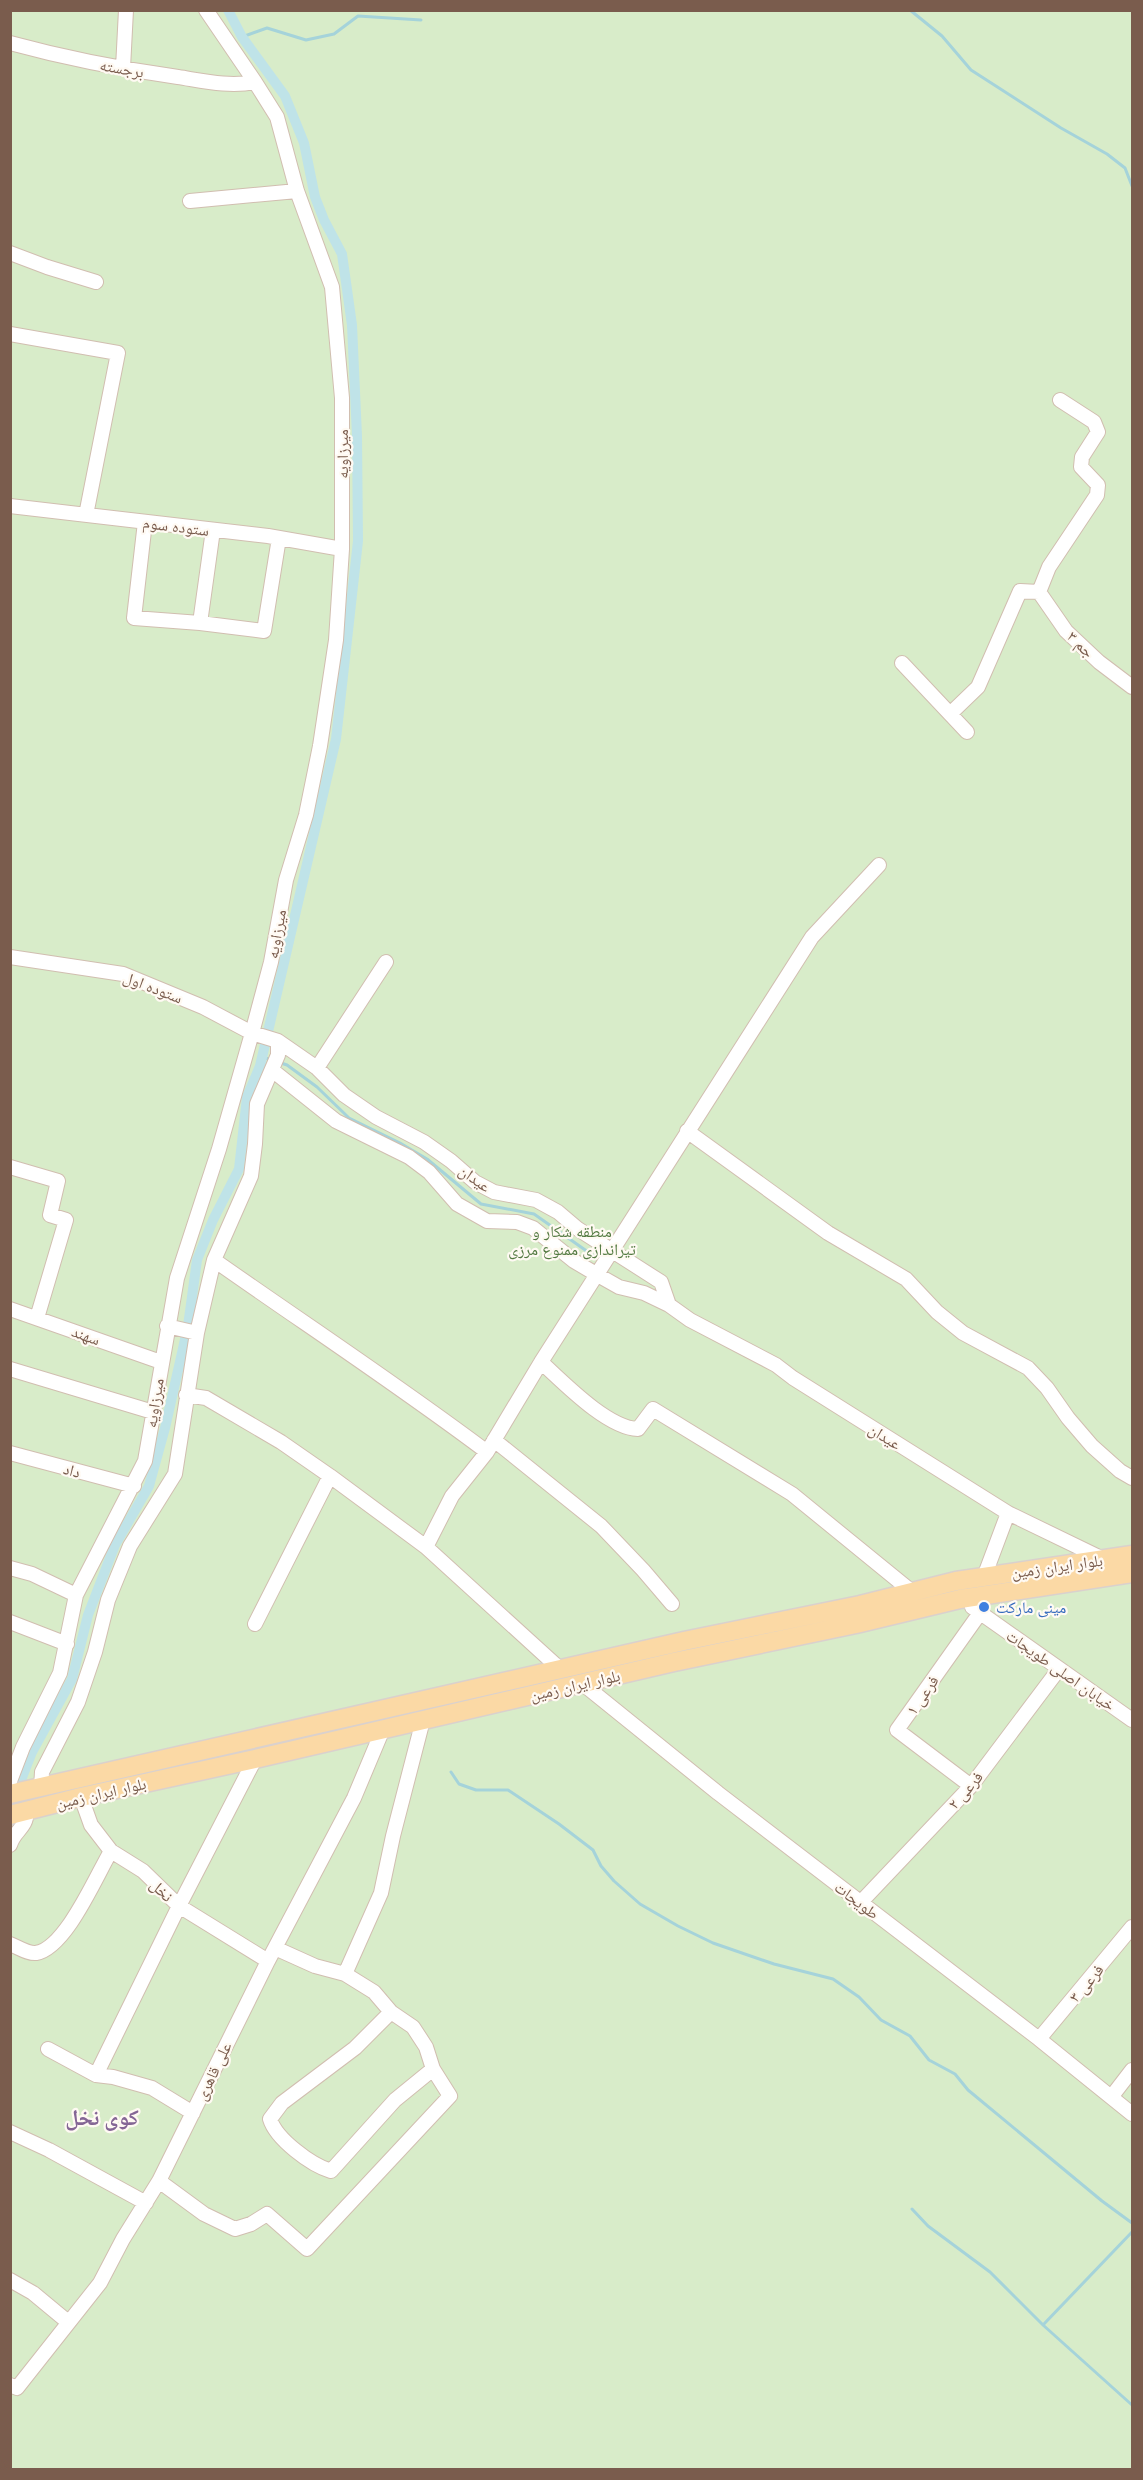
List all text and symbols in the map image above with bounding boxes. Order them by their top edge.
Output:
street label: برجسته [98,54,146,83]
street label: میرزاویه [332,429,353,479]
street label: ستوده سوم [141,512,210,541]
street label: جم ۳ [1063,626,1099,662]
street label: میرزاویه [262,908,291,960]
street label: ستوده اول [120,967,186,1008]
street label: عیدان [455,1160,495,1197]
park label: منطقه شکار و تیراندازی ممنوع مرزی [508,1221,636,1260]
street label: سهند [69,1321,103,1350]
street label: میرزاویه [140,1377,169,1429]
street label: عیدان [864,1418,905,1454]
street label: داد [61,1458,83,1483]
street label: بلوار ایران زمین [1010,1550,1104,1583]
place label: مینی مارکت [996,1597,1066,1618]
marker: مینی مارکت [977,1600,991,1614]
street label: خیابان اصلی طویجات [1002,1625,1119,1716]
street label: بلوار ایران زمین [528,1665,622,1706]
street label: فرعی ۱ [901,1671,944,1719]
street label: فرعی ۲ [943,1767,988,1814]
street label: بلوار ایران زمین [54,1773,148,1814]
street label: نخل [146,1874,178,1906]
street label: طویجات [830,1877,883,1924]
street label: فرعی ۳ [1064,1960,1108,2007]
street label: علی قاهری [190,2039,237,2104]
district label: کوی نخل [65,2103,139,2132]

